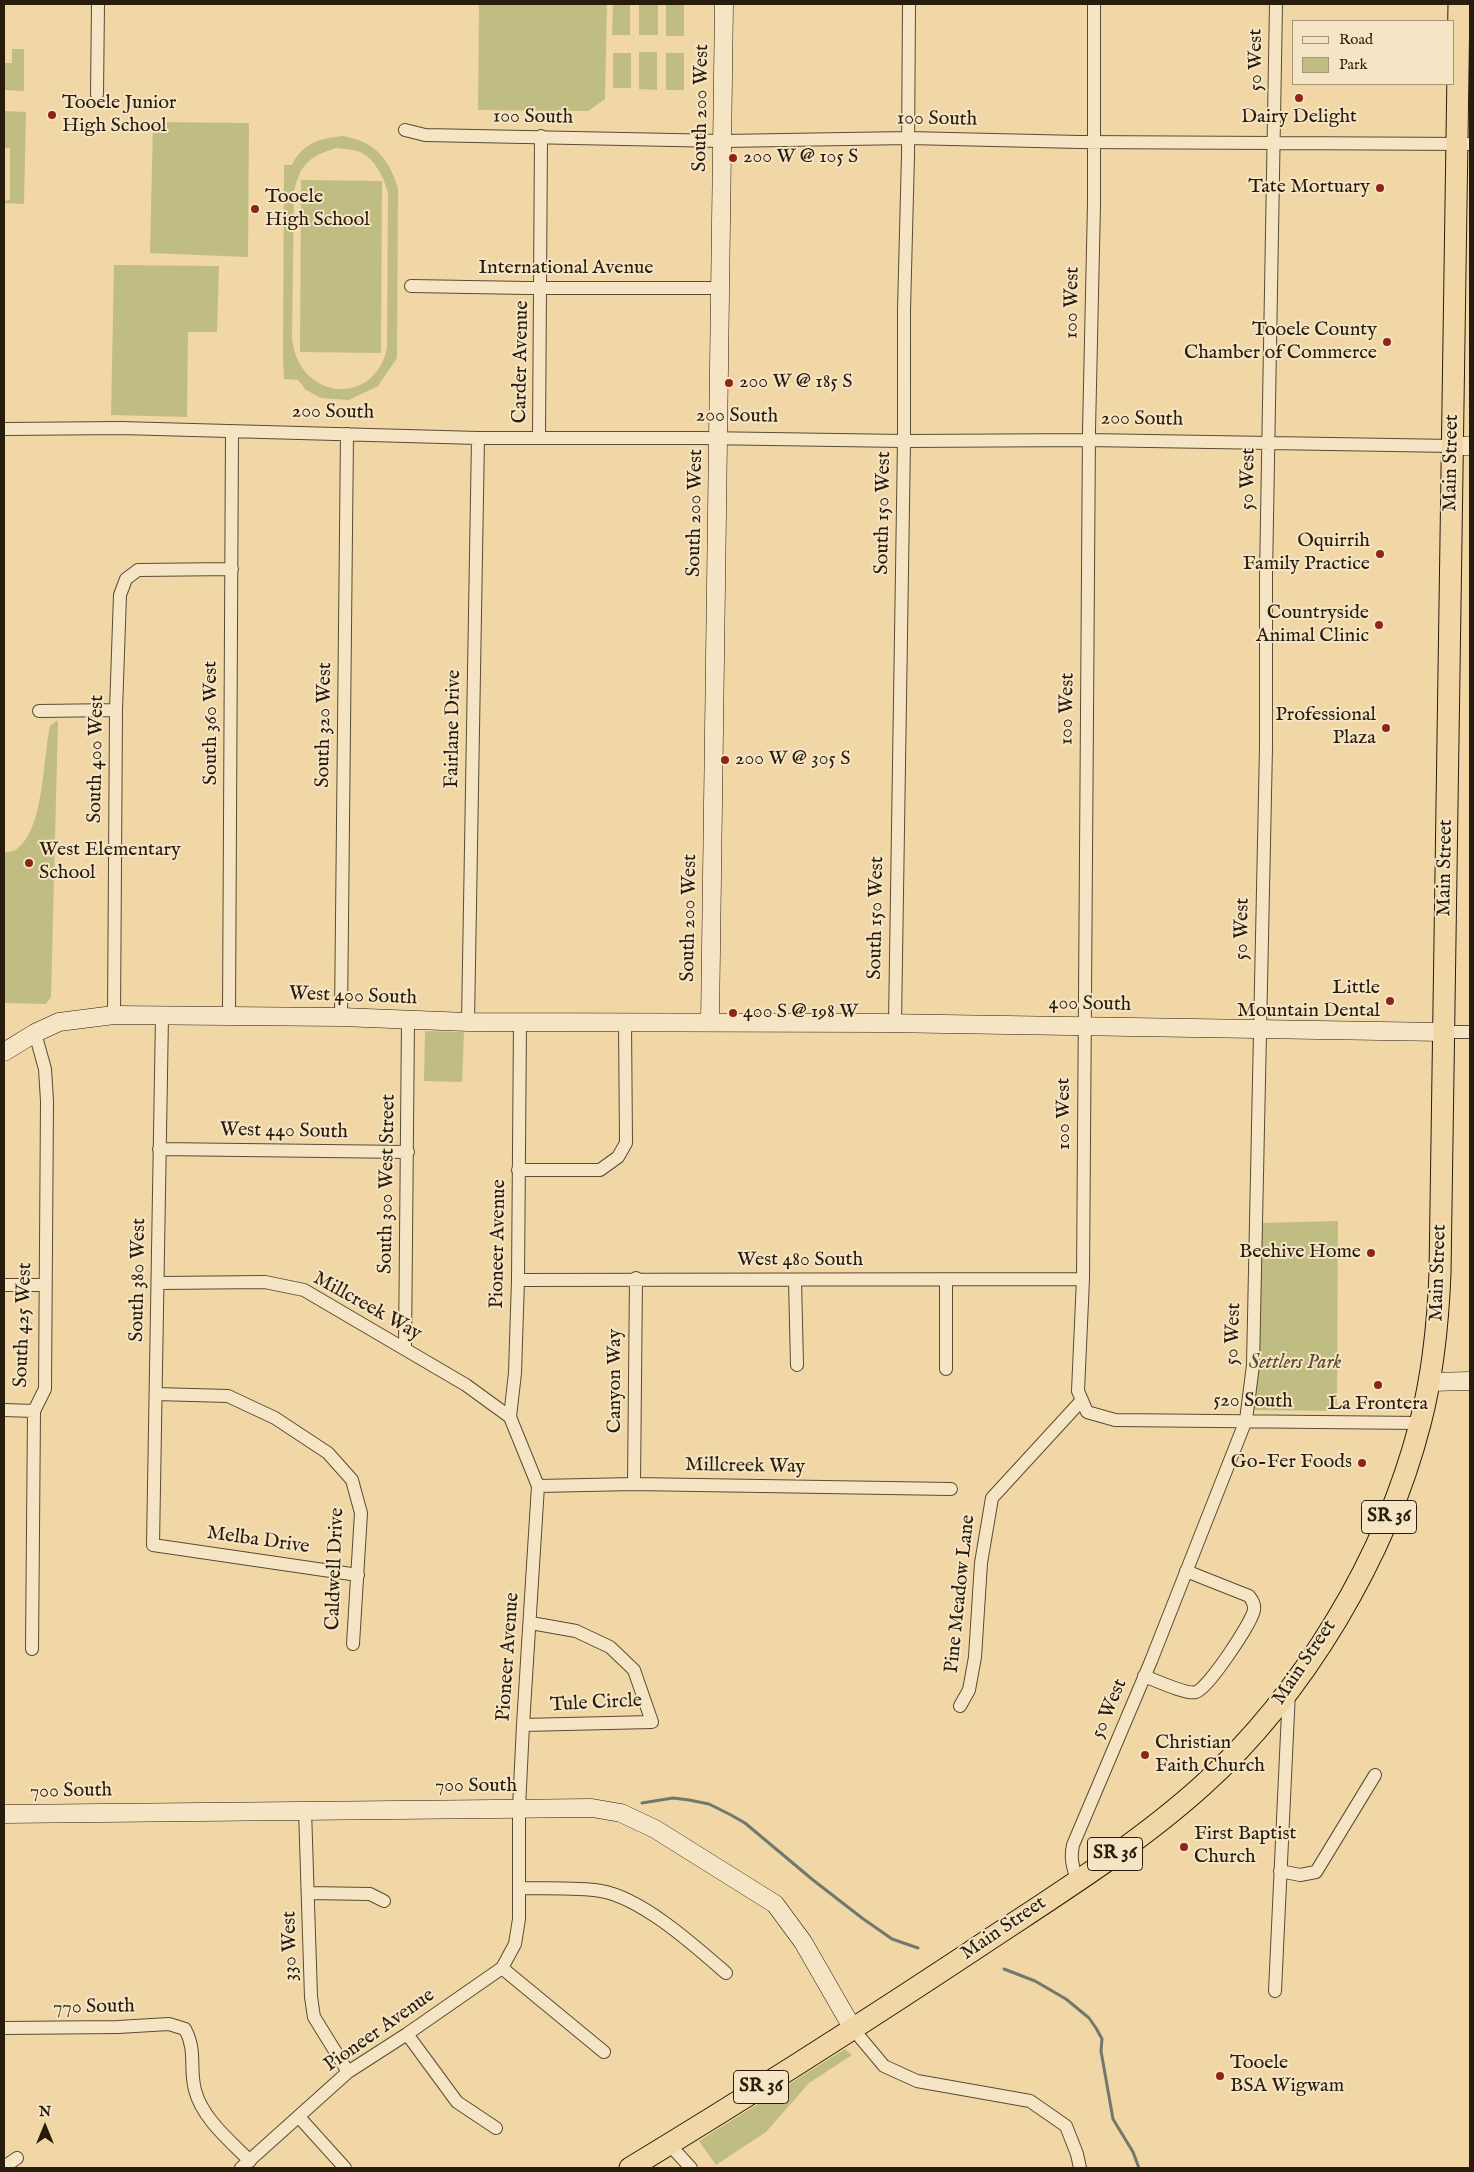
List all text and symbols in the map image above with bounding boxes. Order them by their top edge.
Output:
legend [1292,20,1454,85]
street label: 50 West [1245,29,1269,91]
text: Road [1339,30,1373,49]
street label: South 200 West [689,44,715,172]
text: Park [1339,55,1368,74]
place label: Tooele Junior High School [62,92,176,139]
marker: Dairy Delight [1293,92,1305,104]
street label: 100 South [493,105,573,131]
place label: Dairy Delight [1241,106,1357,130]
street label: 100 South [897,107,977,133]
marker: Tooele Junior High School [46,109,58,121]
place label: 200 W @ 105 S [743,146,858,170]
marker: 200 W @ 105 S [727,152,739,164]
place label: Tate Mortuary [1248,176,1370,200]
marker: Tate Mortuary [1374,182,1386,194]
place label: Tooele High School [265,186,370,233]
marker: Tooele High School [249,203,261,215]
street label: International Avenue [479,257,653,281]
street label: 100 West [1060,267,1086,339]
street label: Carder Avenue [509,300,535,424]
place label: Tooele County Chamber of Commerce [1184,319,1377,366]
marker: Tooele County Chamber of Commerce [1381,336,1393,348]
place label: 200 W @ 185 S [739,371,852,395]
marker: 200 W @ 185 S [723,377,735,389]
street label: 200 South [292,400,374,426]
street label: 200 South [696,404,778,430]
street label: 200 South [1101,407,1183,433]
street label: Main Street [1439,414,1465,512]
street label: 50 West [1236,448,1262,510]
street label: South 200 West [683,449,709,577]
street label: South 150 West [871,451,897,575]
place label: Oquirrih Family Practice [1243,530,1370,577]
marker: Oquirrih Family Practice [1374,548,1386,560]
place label: Countryside Animal Clinic [1256,602,1369,649]
marker: Countryside Animal Clinic [1373,619,1385,631]
street label: South 360 West [200,661,224,785]
street label: South 320 West [312,662,338,788]
street label: Fairlane Drive [441,669,467,789]
street label: 100 West [1055,673,1081,745]
street label: South 400 West [84,695,110,823]
place label: Professional Plaza [1275,704,1376,751]
marker: Professional Plaza [1380,722,1392,734]
place label: 200 W @ 305 S [735,748,850,772]
marker: 200 W @ 305 S [719,754,731,766]
street label: Main Street [1433,819,1459,917]
place label: West Elementary School [39,839,181,886]
street label: South 200 West [677,854,703,982]
street label: South 150 West [864,856,890,980]
marker: West Elementary School [23,857,35,869]
street label: 50 West [1230,898,1256,960]
place label: Little Mountain Dental [1237,977,1380,1024]
street label: West 400 South [289,983,417,1011]
street label: 400 South [1048,992,1132,1018]
marker: Little Mountain Dental [1384,995,1396,1007]
place label: 400 S @ 198 W [743,1001,858,1025]
marker: 400 S @ 198 W [727,1007,739,1019]
street label: 100 West [1053,1078,1077,1150]
street label: South 300 West Street [374,1094,402,1274]
street label: West 440 South [220,1119,348,1145]
street label: Pioneer Avenue [486,1179,512,1309]
street label: South 380 West [126,1218,152,1342]
street label: Main Street [1425,1224,1453,1322]
place label: Beehive Home [1239,1241,1361,1265]
marker: Beehive Home [1365,1247,1377,1259]
street label: West 480 South [737,1249,863,1273]
street label: South 425 West [10,1262,38,1388]
street label: Millcreek Way [308,1267,426,1347]
street label: 50 West [1221,1302,1247,1366]
street label: Canyon Way [604,1329,628,1433]
park label: Settlers Park [1249,1352,1341,1376]
marker: La Frontera [1372,1379,1384,1391]
street label: 520 South [1213,1389,1293,1415]
place label: La Frontera [1328,1393,1428,1417]
place label: Go-Fer Foods [1231,1451,1352,1475]
street label: Millcreek Way [685,1454,805,1480]
marker: Go-Fer Foods [1356,1457,1368,1469]
road number: SR 36 [1362,1500,1416,1534]
street label: Caldwell Drive [322,1507,350,1631]
street label: Pine Meadow Lane [941,1514,981,1674]
street label: Melba Drive [205,1522,311,1560]
street label: Pioneer Avenue [493,1592,525,1722]
street label: Main Street [1268,1616,1342,1710]
street label: 50 West [1087,1676,1133,1742]
street label: Tule Circle [549,1690,643,1718]
place label: Christian Faith Church [1155,1732,1265,1779]
marker: Christian Faith Church [1139,1749,1151,1761]
street label: 700 South [435,1775,517,1799]
street label: 700 South [30,1779,112,1805]
place label: First Baptist Church [1194,1823,1296,1870]
road number: SR 36 [1088,1838,1142,1870]
marker: First Baptist Church [1178,1841,1190,1853]
street label: Main Street [957,1892,1051,1966]
street label: 330 West [278,1911,304,1981]
street label: Pioneer Avenue [320,1984,440,2078]
street label: 770 South [53,1995,135,2021]
place label: Tooele BSA Wigwam [1230,2052,1344,2099]
road number: SR 36 [734,2070,788,2104]
marker: Tooele BSA Wigwam [1214,2070,1226,2082]
north arrow [20,2102,70,2152]
text: N [39,2103,51,2121]

